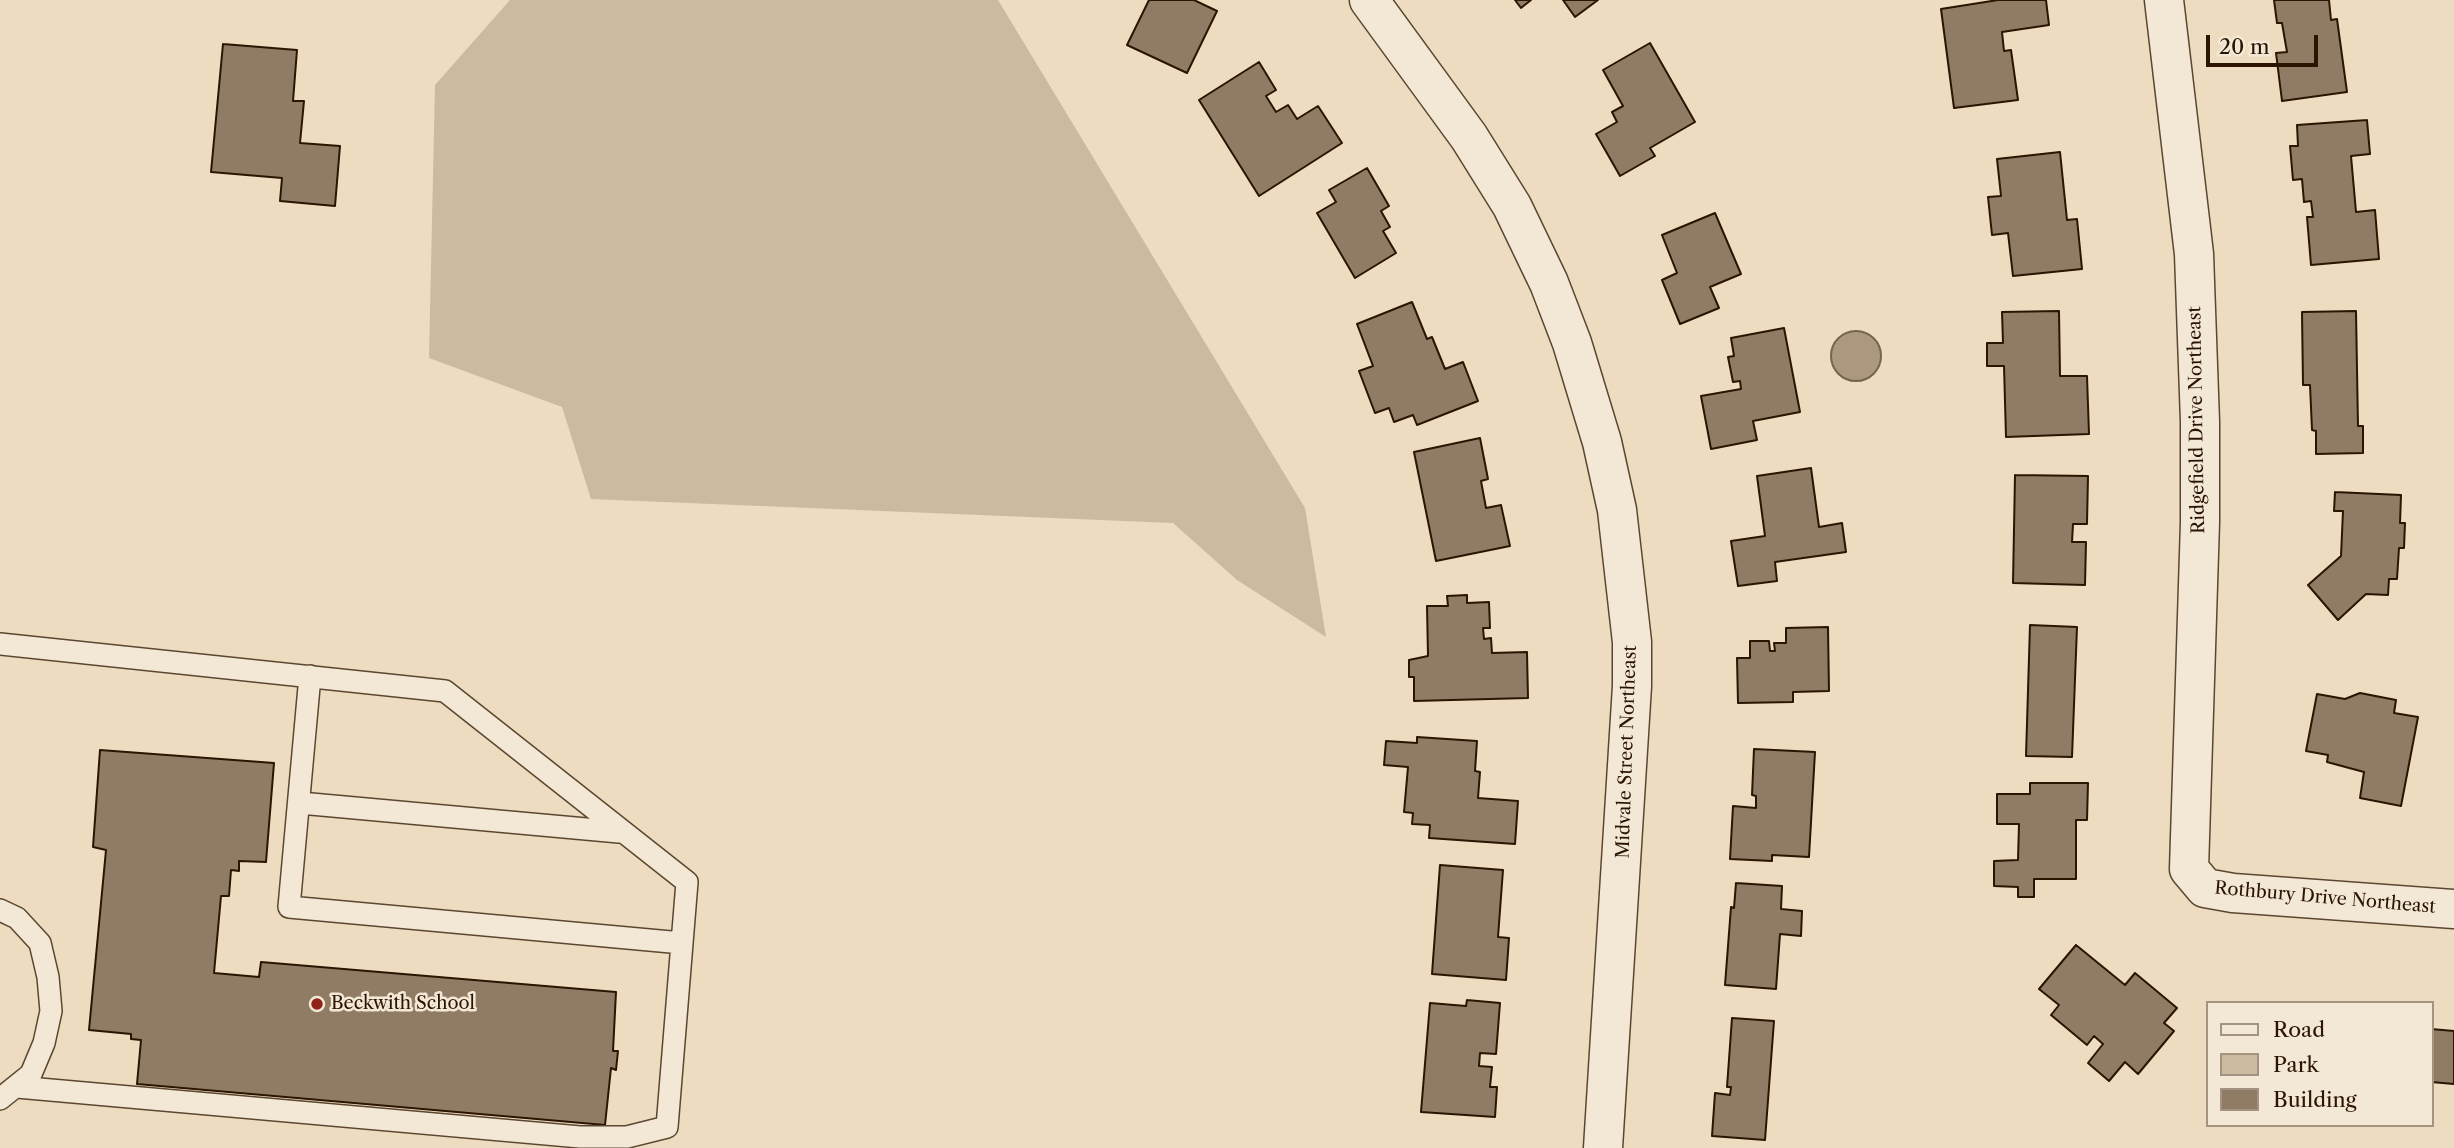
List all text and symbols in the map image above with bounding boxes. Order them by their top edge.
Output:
scale bar [2209,21,2321,65]
text: 20 m [2219,34,2270,59]
street label: Ridgefield Drive Northeast [2184,306,2210,534]
street label: Midvale Street Northeast [1612,645,1642,859]
street label: Rothbury Drive Northeast [2214,878,2436,918]
place label: Beckwith School [331,993,475,1015]
marker: Beckwith School [309,996,325,1012]
legend [2206,1001,2433,1127]
text: Road [2273,1017,2325,1042]
text: Park [2273,1052,2319,1077]
text: Building [2273,1087,2357,1112]

